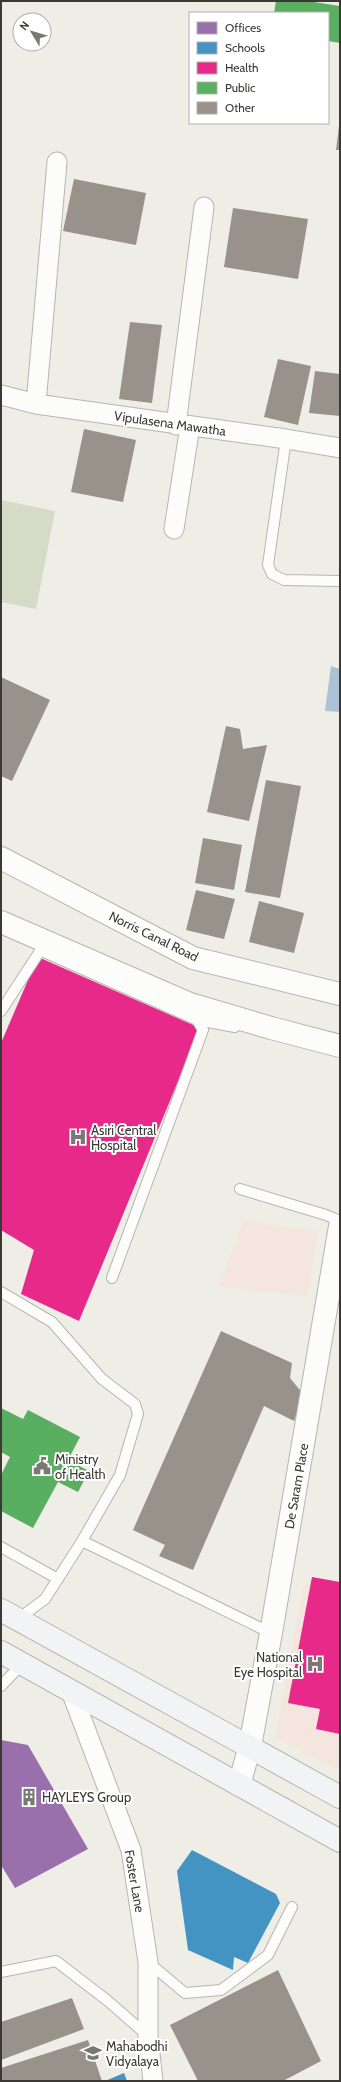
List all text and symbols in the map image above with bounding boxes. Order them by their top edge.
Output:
north arrow [12,12,52,52]
legend [189,12,329,124]
text: N [16,18,32,33]
text: Offices [225,20,261,35]
text: Schools [225,40,265,55]
text: Health [225,60,259,75]
text: Public [225,80,256,95]
text: Other [225,100,255,115]
street label: Vipulasena Mawatha [113,407,228,439]
street label: Norris Canal Road [107,907,201,965]
place label: Asiri Central Hospital [91,1122,156,1153]
hospital icon: Asiri Central Hospital [68,1127,88,1147]
street label: De Saram Place [281,1442,311,1530]
place label: Ministry of Health [55,1451,106,1482]
public building icon: Ministry of Health [32,1456,52,1476]
place label: National Eye Hospital [234,1649,302,1680]
hospital icon: National Eye Hospital [305,1654,325,1674]
building icon: HAYLEYS Group [19,1787,39,1807]
place label: HAYLEYS Group [42,1789,131,1805]
street label: Foster Lane [122,1848,148,1914]
place label: Mahabodhi Vidyalaya [106,2038,167,2069]
school or university icon: Mahabodhi Vidyalaya [83,2043,103,2063]

